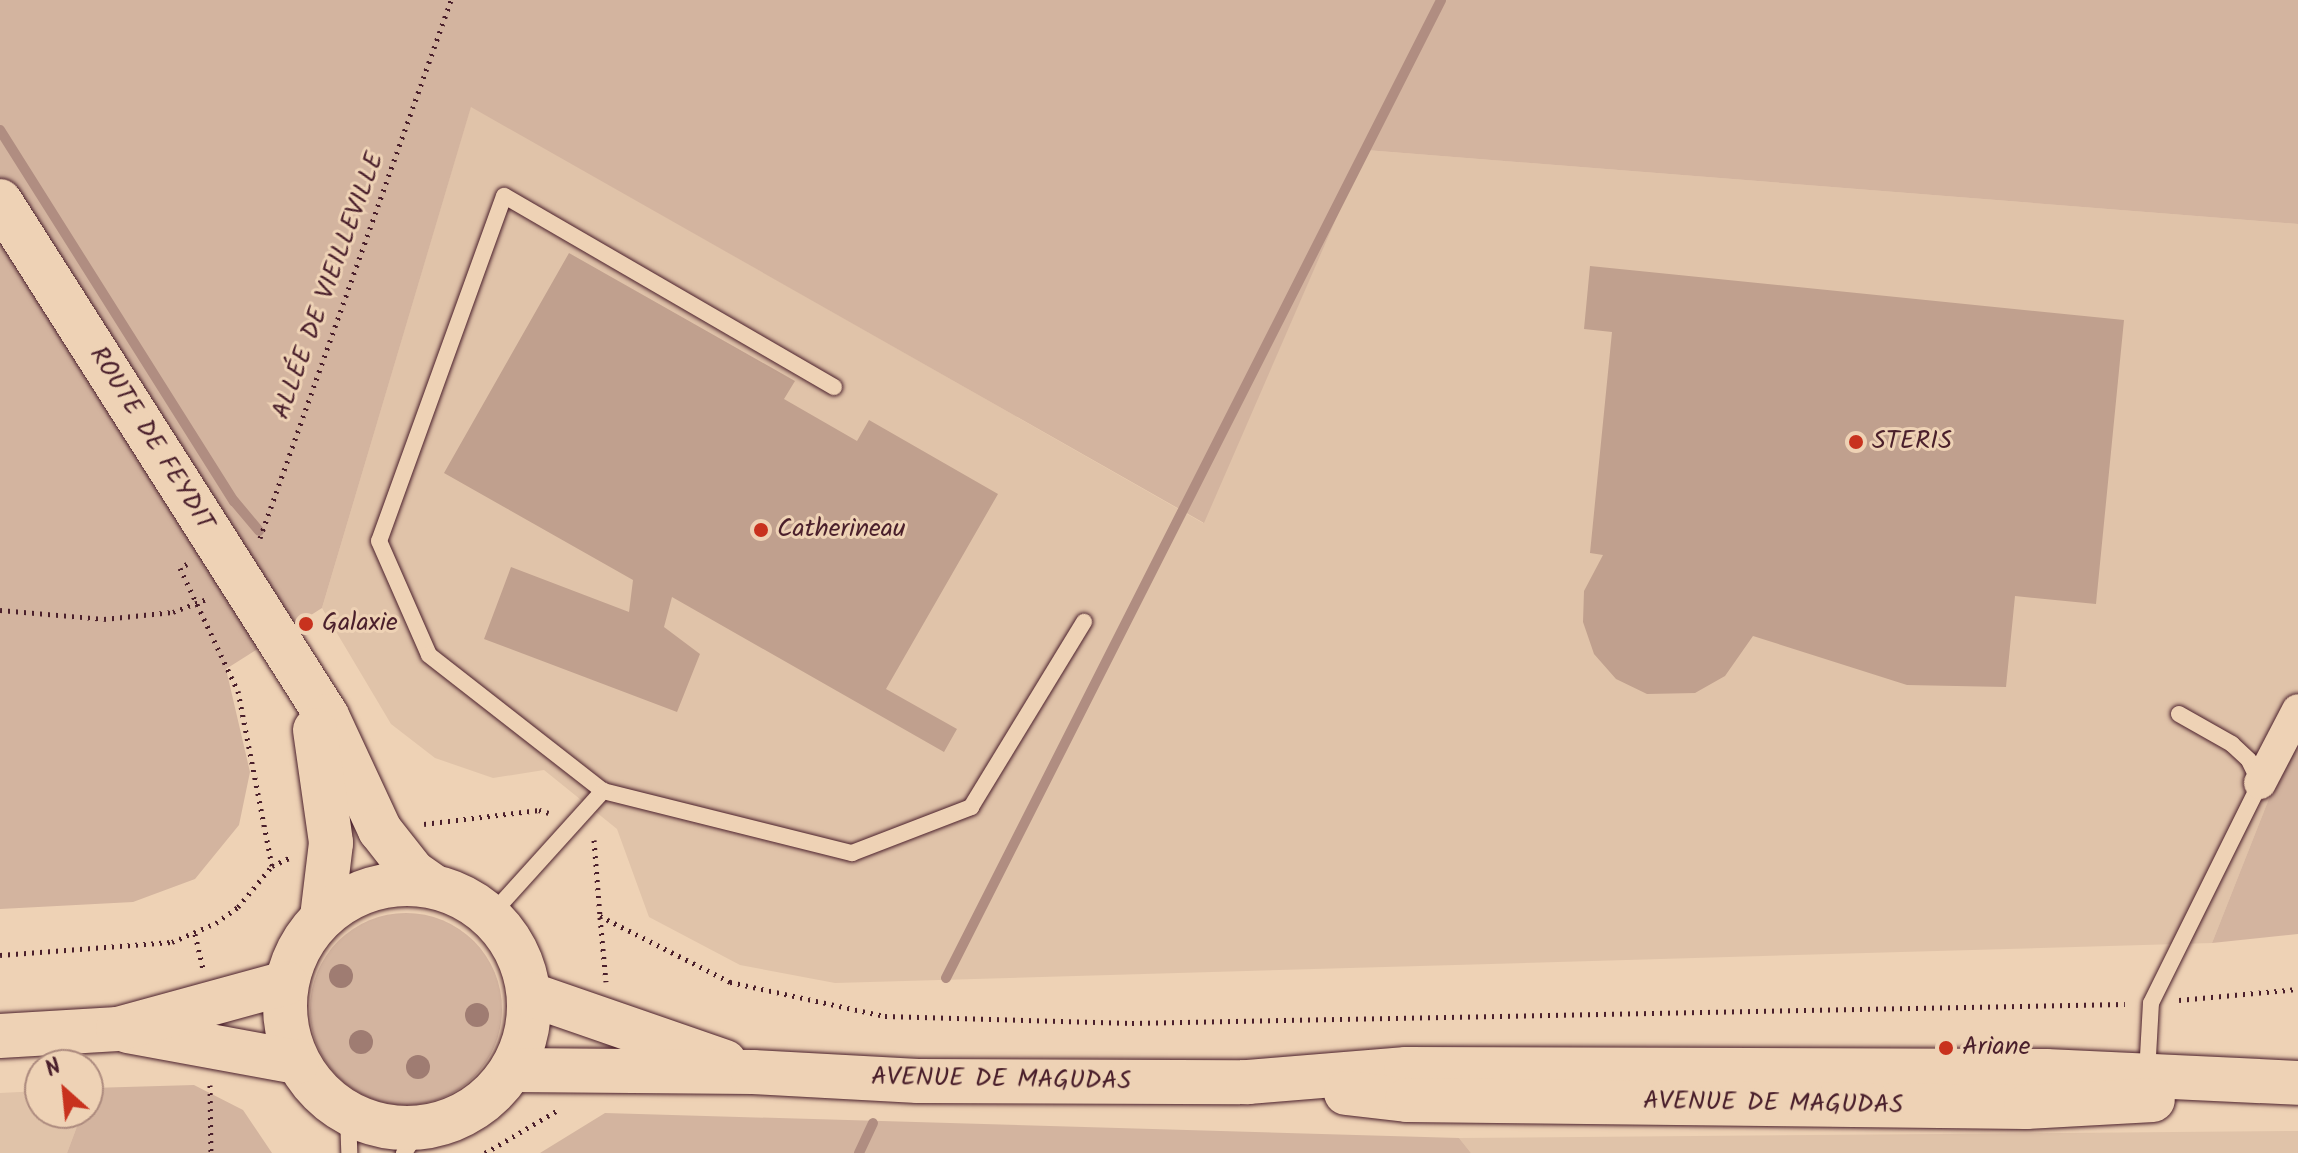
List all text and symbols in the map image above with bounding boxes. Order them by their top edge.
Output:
street label: ALLÉE DE VIEILLEVILLE [266,148,392,424]
street label: ROUTE DE FEYDIT [82,341,220,537]
place label: STERIS [1872,426,1952,458]
marker: STERIS [1847,433,1865,451]
place label: Catherineau [777,514,906,546]
marker: Catherineau [752,521,770,539]
place label: Galaxie [322,608,398,640]
marker: Galaxie [297,615,315,633]
place label: Ariane [1962,1032,2030,1064]
marker: Ariane [1937,1039,1955,1057]
north arrow [24,1049,104,1129]
text: N [40,1050,68,1088]
street label: AVENUE DE MAGUDAS [871,1062,1131,1098]
street label: AVENUE DE MAGUDAS [1643,1086,1903,1122]

